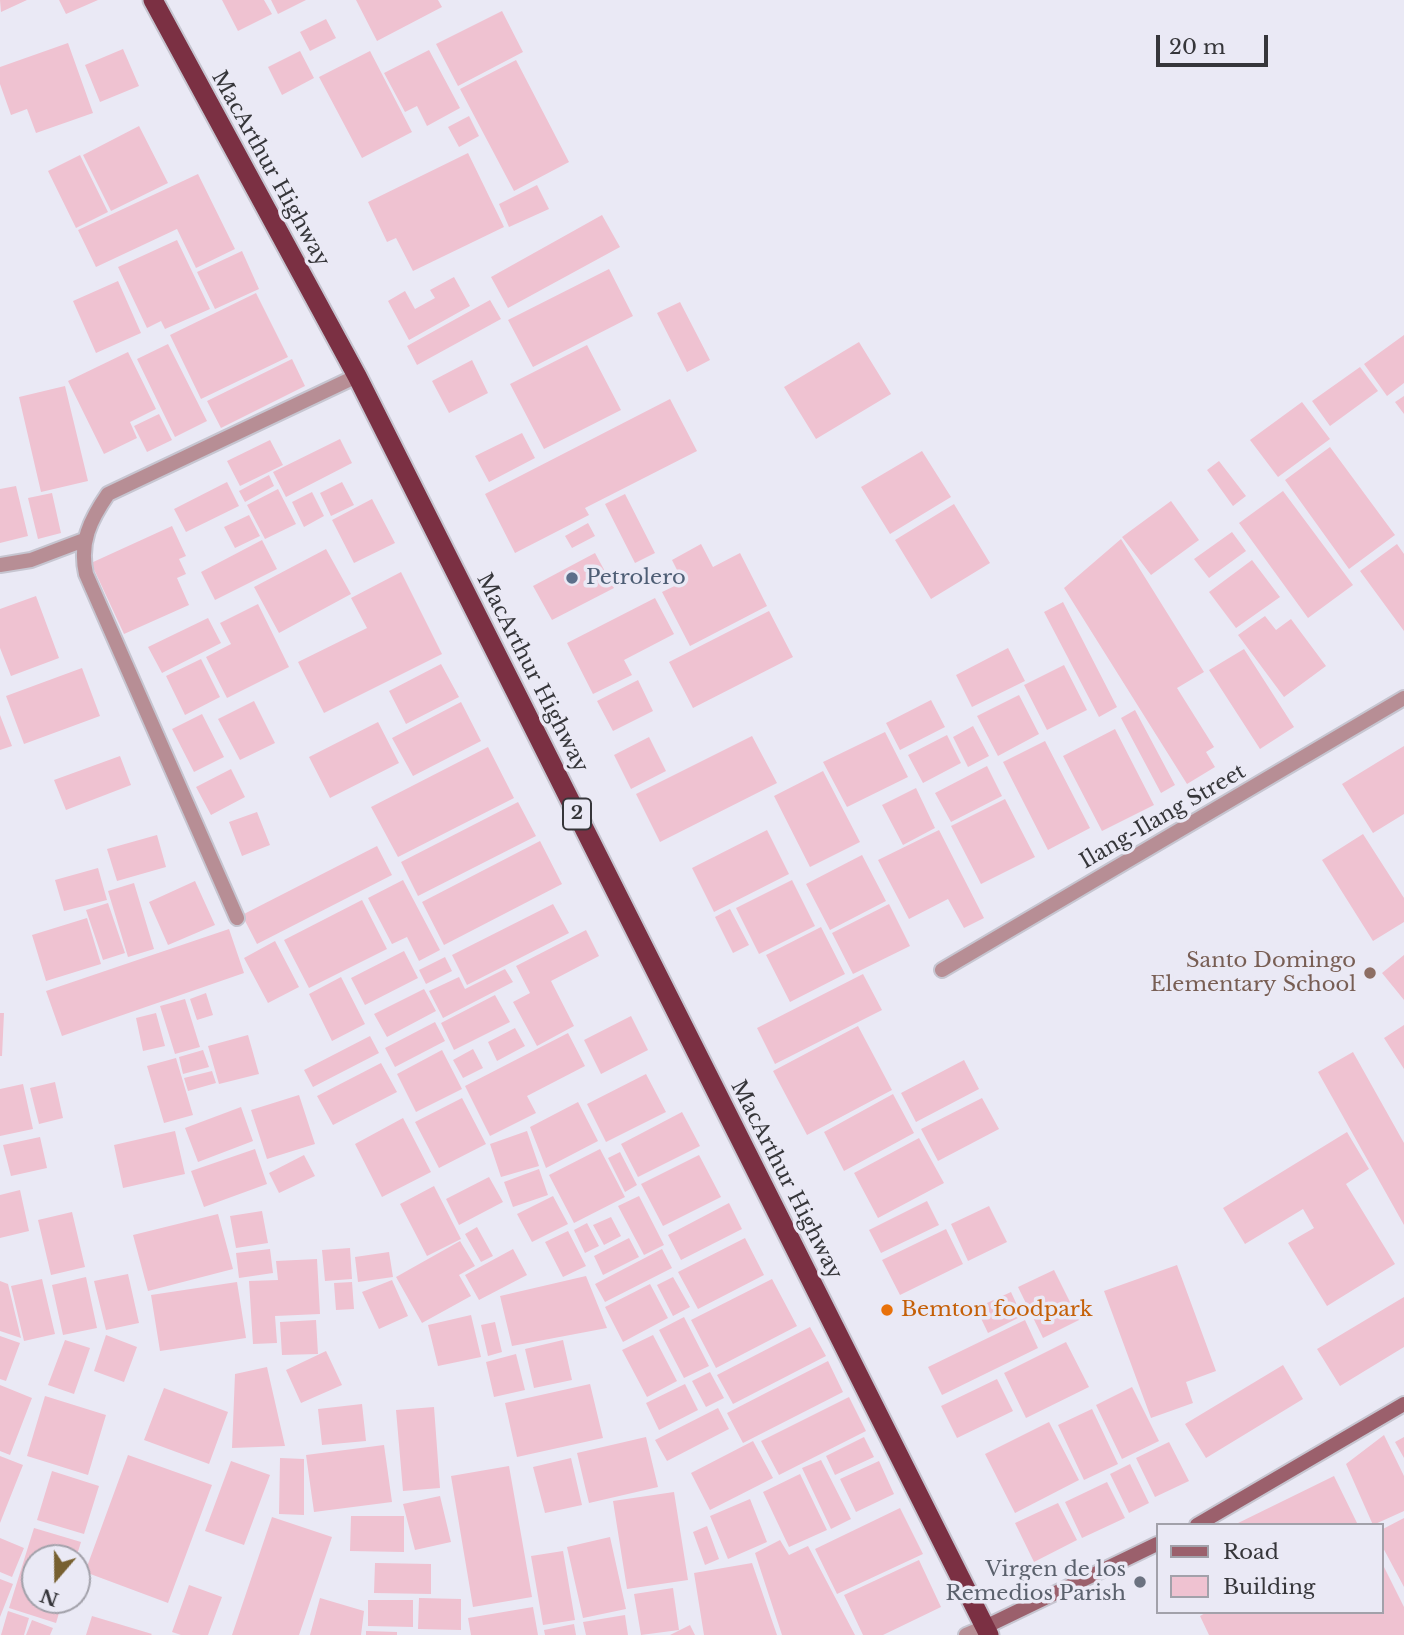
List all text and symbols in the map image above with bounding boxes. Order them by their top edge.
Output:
scale bar [1159,21,1271,65]
text: 20 m [1169,34,1226,60]
street label: MacArthur Highway [206,67,334,271]
place label: Petrolero [586,565,686,591]
street label: MacArthur Highway [471,569,593,777]
marker: Petrolero [564,570,580,586]
street label: Ilang-Ilang Street [1076,759,1250,875]
road number: 2 [563,799,591,830]
place label: Santo Domingo Elementary School [1150,948,1356,998]
marker: Santo Domingo Elementary School [1362,965,1378,981]
street label: MacArthur Highway [725,1076,847,1284]
place label: Bemton foodpark [901,1297,1093,1323]
marker: Bemton foodpark [879,1302,895,1318]
legend [1156,1523,1383,1614]
text: Road [1223,1539,1279,1565]
north arrow [21,1544,91,1614]
place label: Virgen de los Remedios Parish [945,1557,1126,1607]
marker: Virgen de los Remedios Parish [1132,1574,1148,1590]
text: Building [1223,1574,1315,1600]
text: N [37,1583,62,1611]

